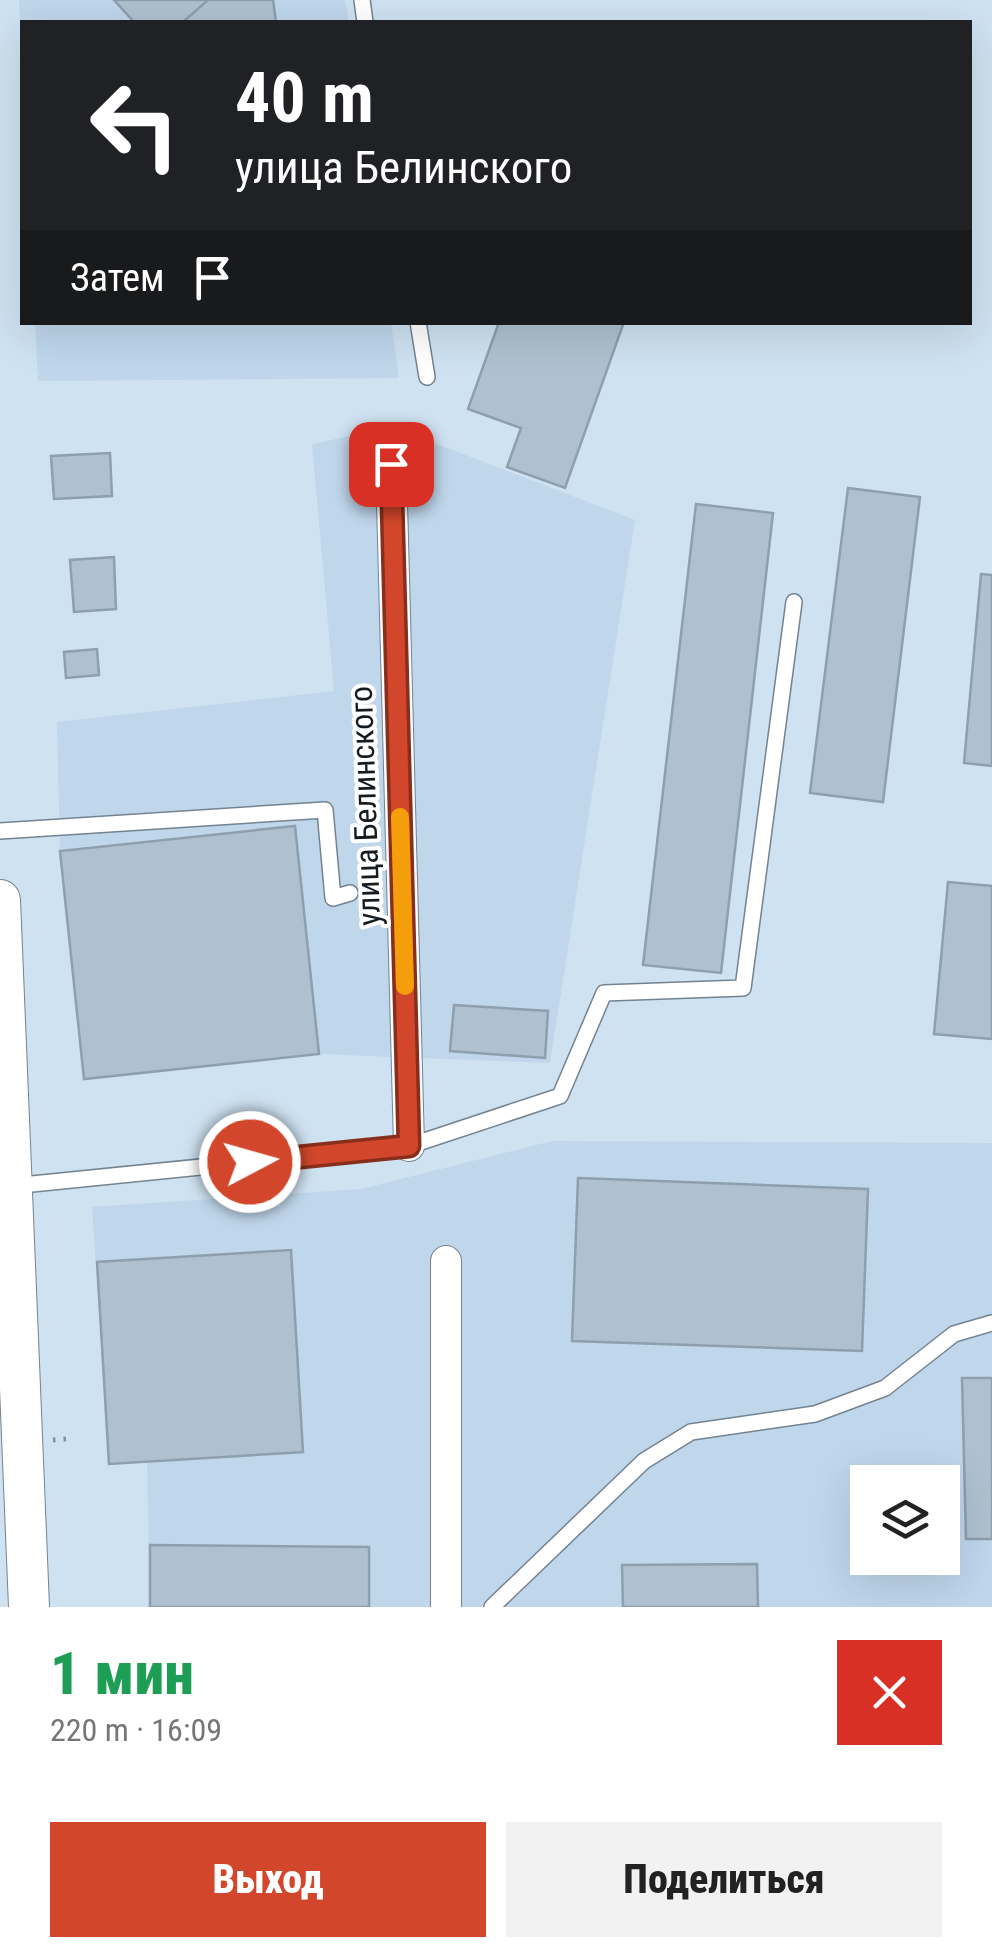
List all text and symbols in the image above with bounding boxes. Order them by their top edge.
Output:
text: 40 m [235,57,374,139]
icon: left [70,60,200,190]
text: улица Белинского [235,141,572,194]
icon: arrive [185,250,240,305]
text: Затем [70,256,165,300]
pin [349,422,434,507]
icon: arrive [364,437,419,492]
street label: улица Белинского [342,686,388,926]
position arrow [198,1110,302,1214]
map controls [850,1465,960,1575]
button: layers [850,1465,960,1575]
text: 1 мин [50,1638,194,1709]
button: close [837,1640,942,1745]
text: 220 m · 16:09 [50,1711,222,1749]
button: Выход [50,1822,486,1937]
button: Поделиться [506,1822,942,1937]

